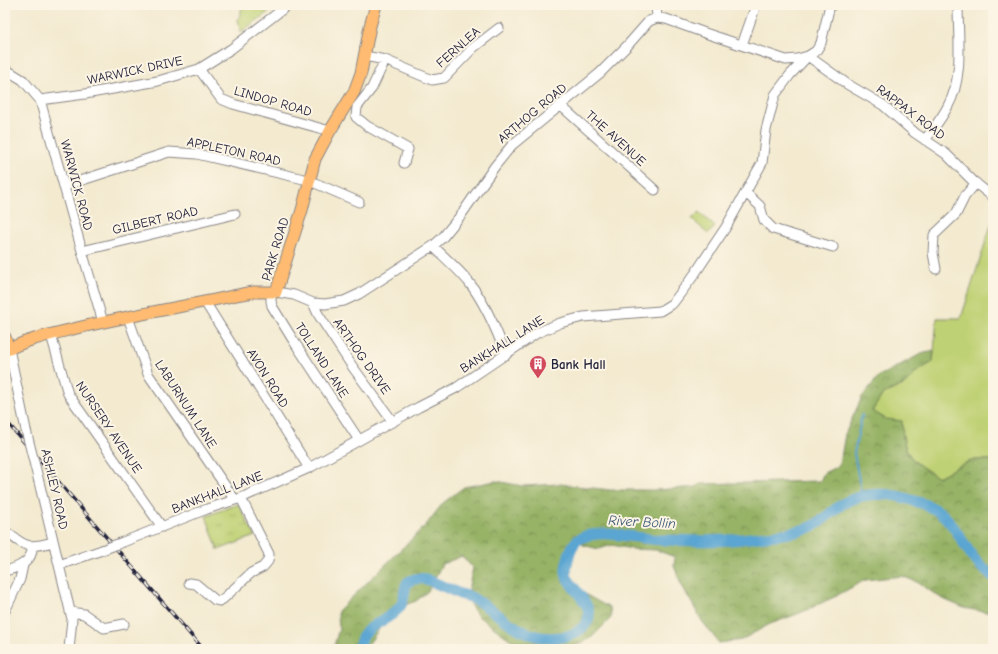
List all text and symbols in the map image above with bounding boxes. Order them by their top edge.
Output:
street label: FERNLEA [433,23,483,70]
street label: WARWICK DRIVE [86,53,184,87]
street label: ARTHOG ROAD [494,80,570,146]
street label: RAPPAX ROAD [874,81,948,143]
street label: LINDOP ROAD [232,83,314,119]
street label: THE AVENUE [583,107,649,169]
street label: APPLETON ROAD [186,134,282,168]
street label: WARWICK ROAD [58,138,96,232]
street label: GILBERT ROAD [111,203,199,237]
street label: PARK ROAD [258,215,292,283]
street label: BANKHALL LANE [457,312,547,376]
street label: ARTHOG DRIVE [330,315,394,397]
street label: TOLLAND LANE [292,320,352,400]
street label: AVON ROAD [244,346,292,410]
building icon: Bank Hall [528,354,548,379]
street label: LABURNUM LANE [152,357,220,451]
place label: Bank Hall [551,357,606,372]
street label: NURSERY AVENUE [73,378,145,476]
street label: ASHLEY ROAD [38,447,72,531]
street label: BANKHALL LANE [169,468,265,516]
water label: River Bollin [608,512,677,532]

